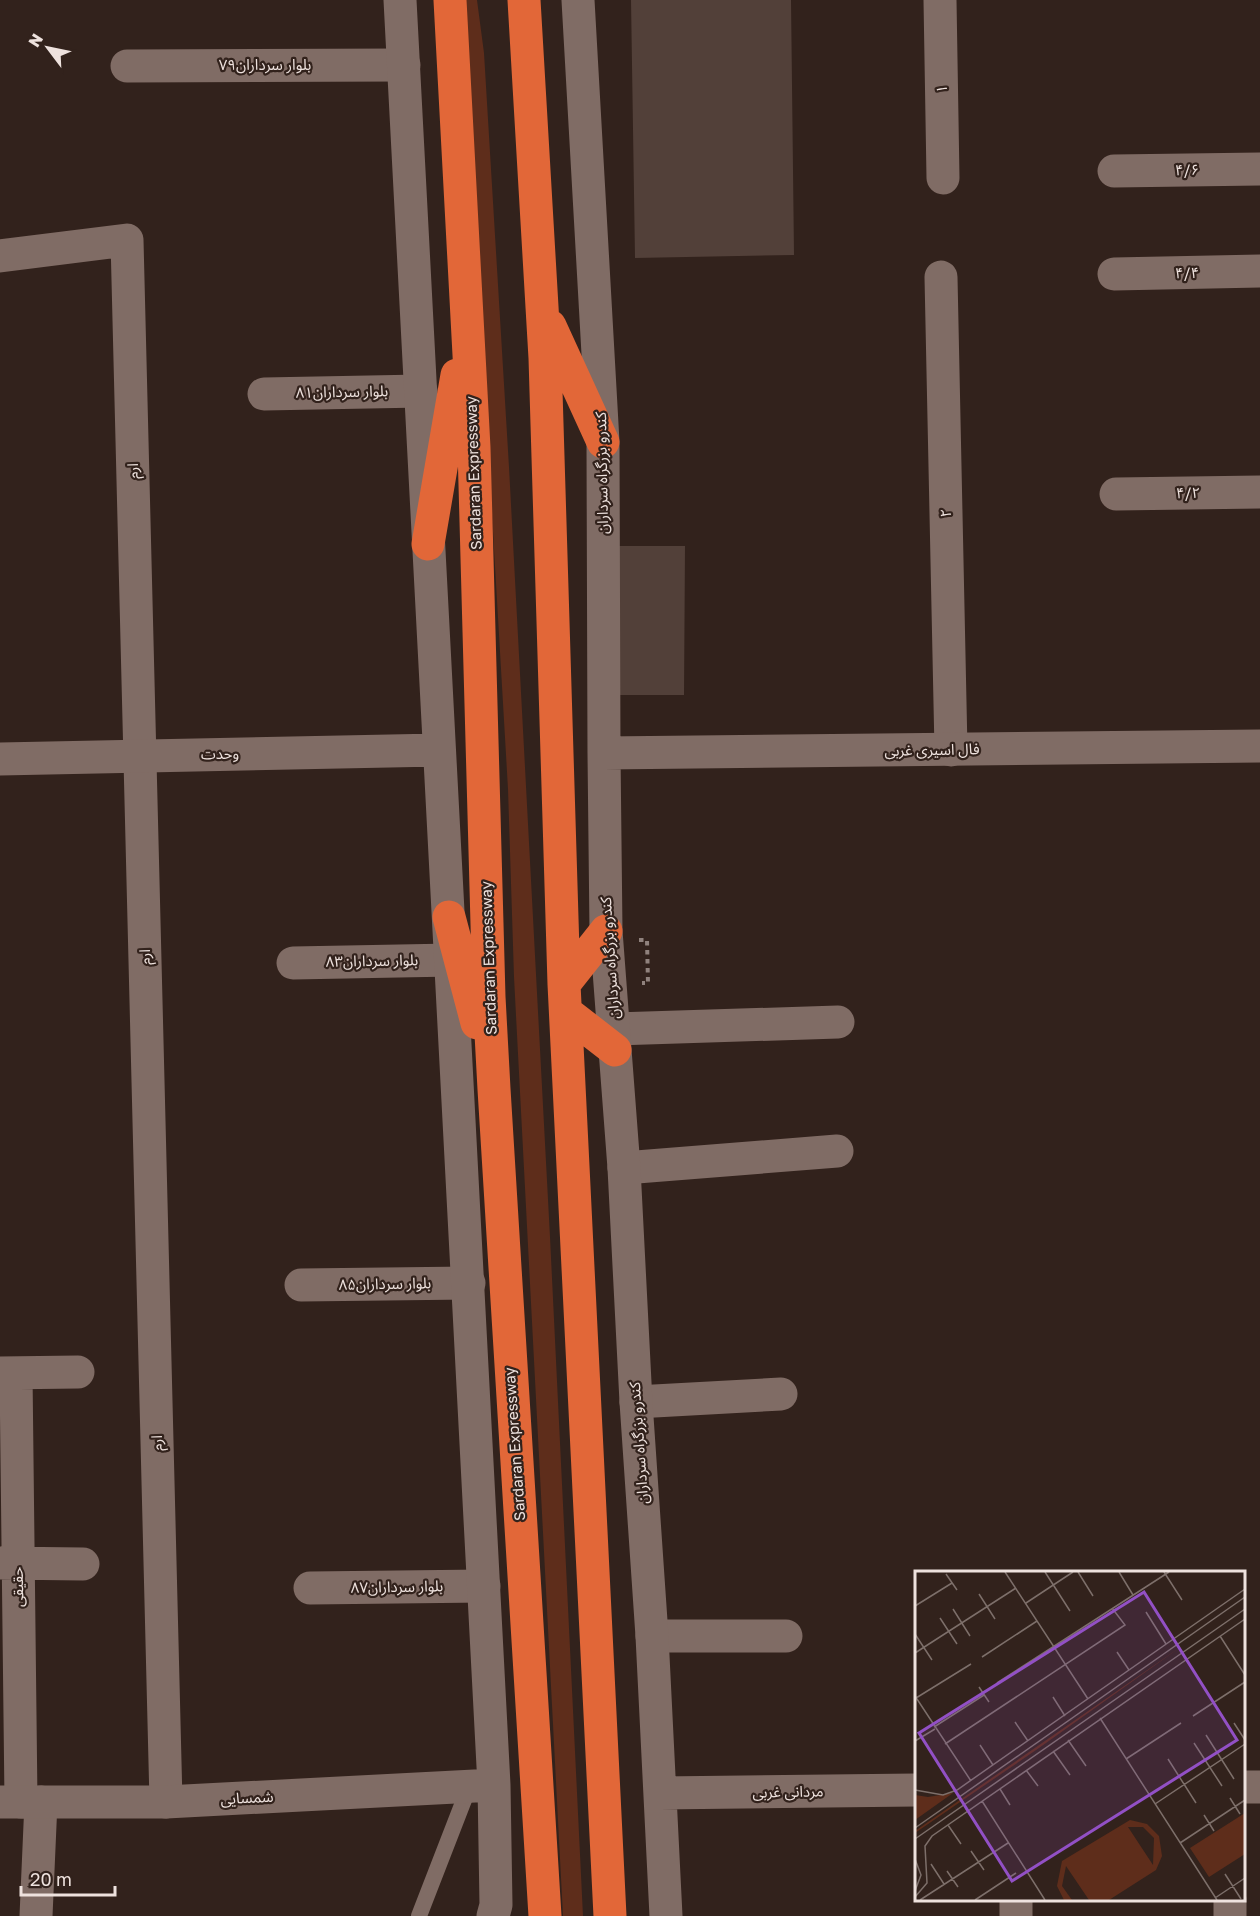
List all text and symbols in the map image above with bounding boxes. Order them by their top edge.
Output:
north arrow [18,18,78,78]
text: N [24,30,47,51]
street label: بلوار سرداران۷۹ [219,55,311,74]
street label: ۱ [932,85,950,93]
street label: ۴/۶ [1175,160,1199,178]
street label: ۴/۴ [1175,263,1199,281]
street label: بلوار سرداران۸۱ [296,381,388,402]
street label: Sardaran Expressway [461,395,485,550]
street label: کندرو بزرگراه سرداران [591,411,612,534]
street label: ارم [123,463,144,479]
street label: ۴/۲ [1176,483,1200,501]
street label: ۲ [936,509,954,517]
street label: فال اسیری غربی [884,739,980,760]
street label: وحدت [201,744,239,763]
street label: Sardaran Expressway [476,880,500,1035]
street label: کندرو بزرگراه سرداران [596,896,623,1020]
street label: ارم [135,949,156,965]
street label: بلوار سرداران۸۳ [326,950,418,971]
street label: بلوار سرداران۸۵ [339,1273,431,1294]
street label: Sardaran Expressway [500,1366,528,1522]
street label: کندرو بزرگراه سرداران [625,1381,652,1505]
street label: ارم [147,1435,168,1451]
street label: حقیقی [8,1567,27,1607]
inset map [915,1571,1245,1901]
street label: بلوار سرداران۸۷ [351,1576,443,1597]
street label: مردانی غربی [752,1781,824,1802]
street label: شمسایی [220,1787,274,1808]
scale bar [21,1859,116,1897]
text: 20 m [30,1868,72,1890]

